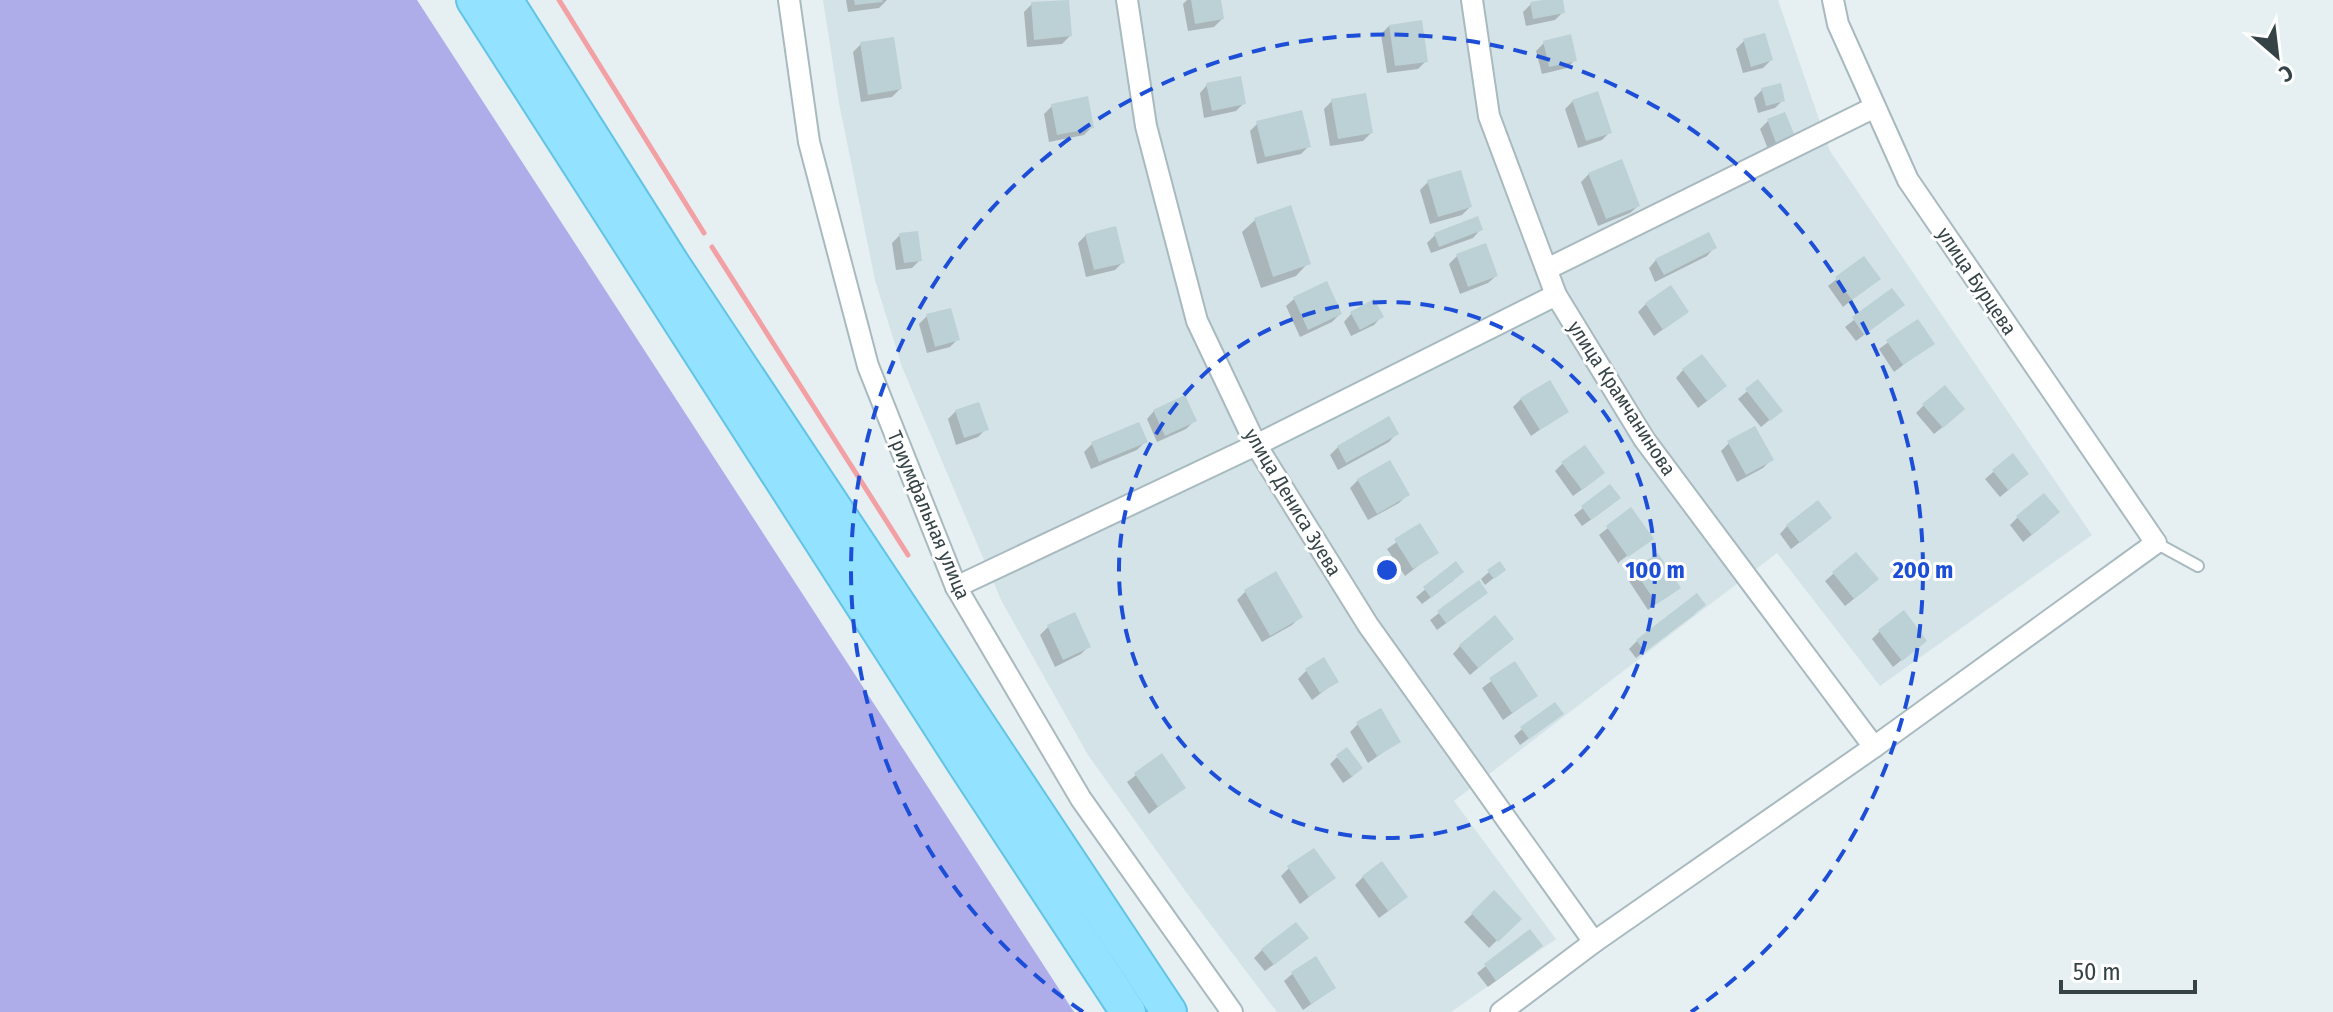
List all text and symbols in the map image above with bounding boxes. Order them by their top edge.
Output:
north arrow [2237,16,2317,96]
text: С [2274,59,2298,88]
street label: улица Бурцева [1932,223,2022,339]
street label: улица Крамчанинова [1563,316,1681,480]
street label: улица Дениса Зуева [1239,424,1347,580]
street label: Триумфальная улица [883,427,975,603]
centre of rings [1373,556,1401,584]
text: 100 m [1625,556,1685,584]
text: 200 m [1892,556,1953,584]
scale bar [2061,944,2195,994]
text: 50 m [2073,958,2121,986]

